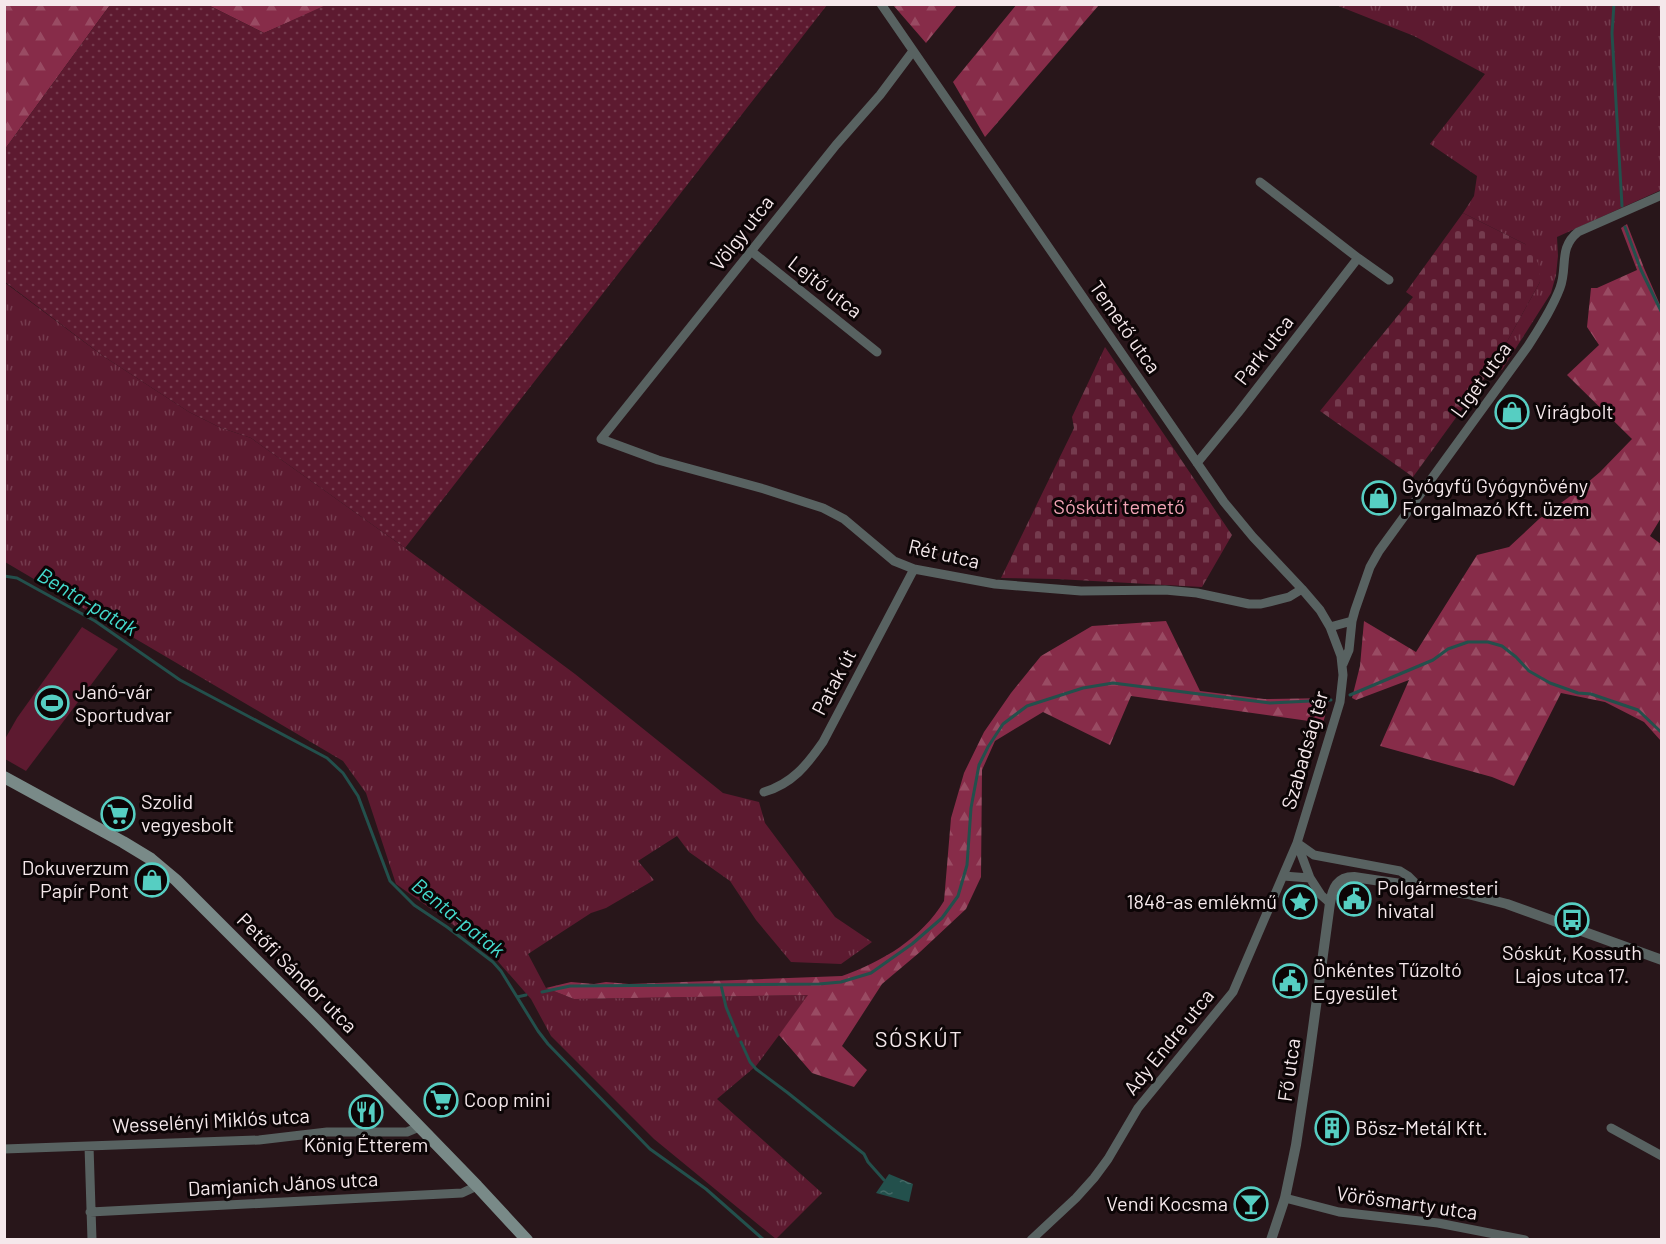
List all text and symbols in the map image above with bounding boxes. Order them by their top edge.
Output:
street label: Völgy utca [705,190,778,275]
street label: Lejtő utca [784,250,867,322]
street label: Temető utca [1085,275,1167,377]
street label: Park utca [1229,310,1298,389]
street label: Liget utca [1445,337,1516,422]
shop icon: Virágbolt [1494,394,1530,430]
place label: Virágbolt [1535,399,1614,423]
place label: Gyógyfű Gyógynövény Forgalmazó Kft. üzem [1402,473,1589,520]
shop icon: Gyógyfű Gyógynövény Forgalmazó Kft. üzem [1361,480,1397,516]
park label: Sóskúti temető [1053,494,1185,518]
street label: Rét utca [906,533,982,573]
water label: Benta-patak [33,561,143,641]
street label: Patak út [806,644,860,719]
place label: Janó-vár Sportudvar [75,679,172,726]
sports icon: Janó-vár Sportudvar [34,685,70,721]
street label: Szabadság tér [1276,688,1332,812]
place label: Szolid vegyesbolt [141,789,234,836]
supermarket icon: Szolid vegyesbolt [100,796,136,832]
place label: Dokuverzum Papír Pont [22,855,129,902]
shop icon: Dokuverzum Papír Pont [134,862,170,898]
water label: Benta-patak [408,872,511,962]
place label: Polgármesteri hivatal [1377,875,1499,922]
public building icon: Polgármesteri hivatal [1336,881,1372,917]
place icon: 1848-as emlékmű [1282,884,1318,920]
place label: 1848-as emlékmű [1127,889,1277,913]
bus stop icon: Sóskút, Kossuth Lajos utca 17. [1554,902,1590,938]
street label: Petőfi Sándor utca [233,907,363,1037]
place label: Sóskút, Kossuth Lajos utca 17. [1502,940,1642,987]
place label: Önkéntes Tűzoltó Egyesület [1313,957,1462,1004]
public building icon: Önkéntes Tűzoltó Egyesület [1272,963,1308,999]
street label: Ady Endre utca [1118,983,1218,1099]
district label: SÓSKÚT [875,1025,963,1051]
street label: Fő utca [1272,1037,1304,1103]
supermarket icon: Coop mini [423,1082,459,1118]
place label: Coop mini [464,1087,550,1111]
restaurant icon: König Étterem [348,1094,384,1130]
street label: Wesselényi Miklós utca [112,1103,310,1137]
building icon: Bösz-Metál Kft. [1314,1110,1350,1146]
place label: Bösz-Metál Kft. [1355,1115,1488,1139]
place label: König Étterem [304,1132,428,1156]
street label: Damjanich János utca [187,1166,379,1200]
street label: Vörösmarty utca [1335,1180,1479,1224]
bar icon: Vendi Kocsma [1233,1186,1269,1222]
place label: Vendi Kocsma [1106,1191,1228,1215]

